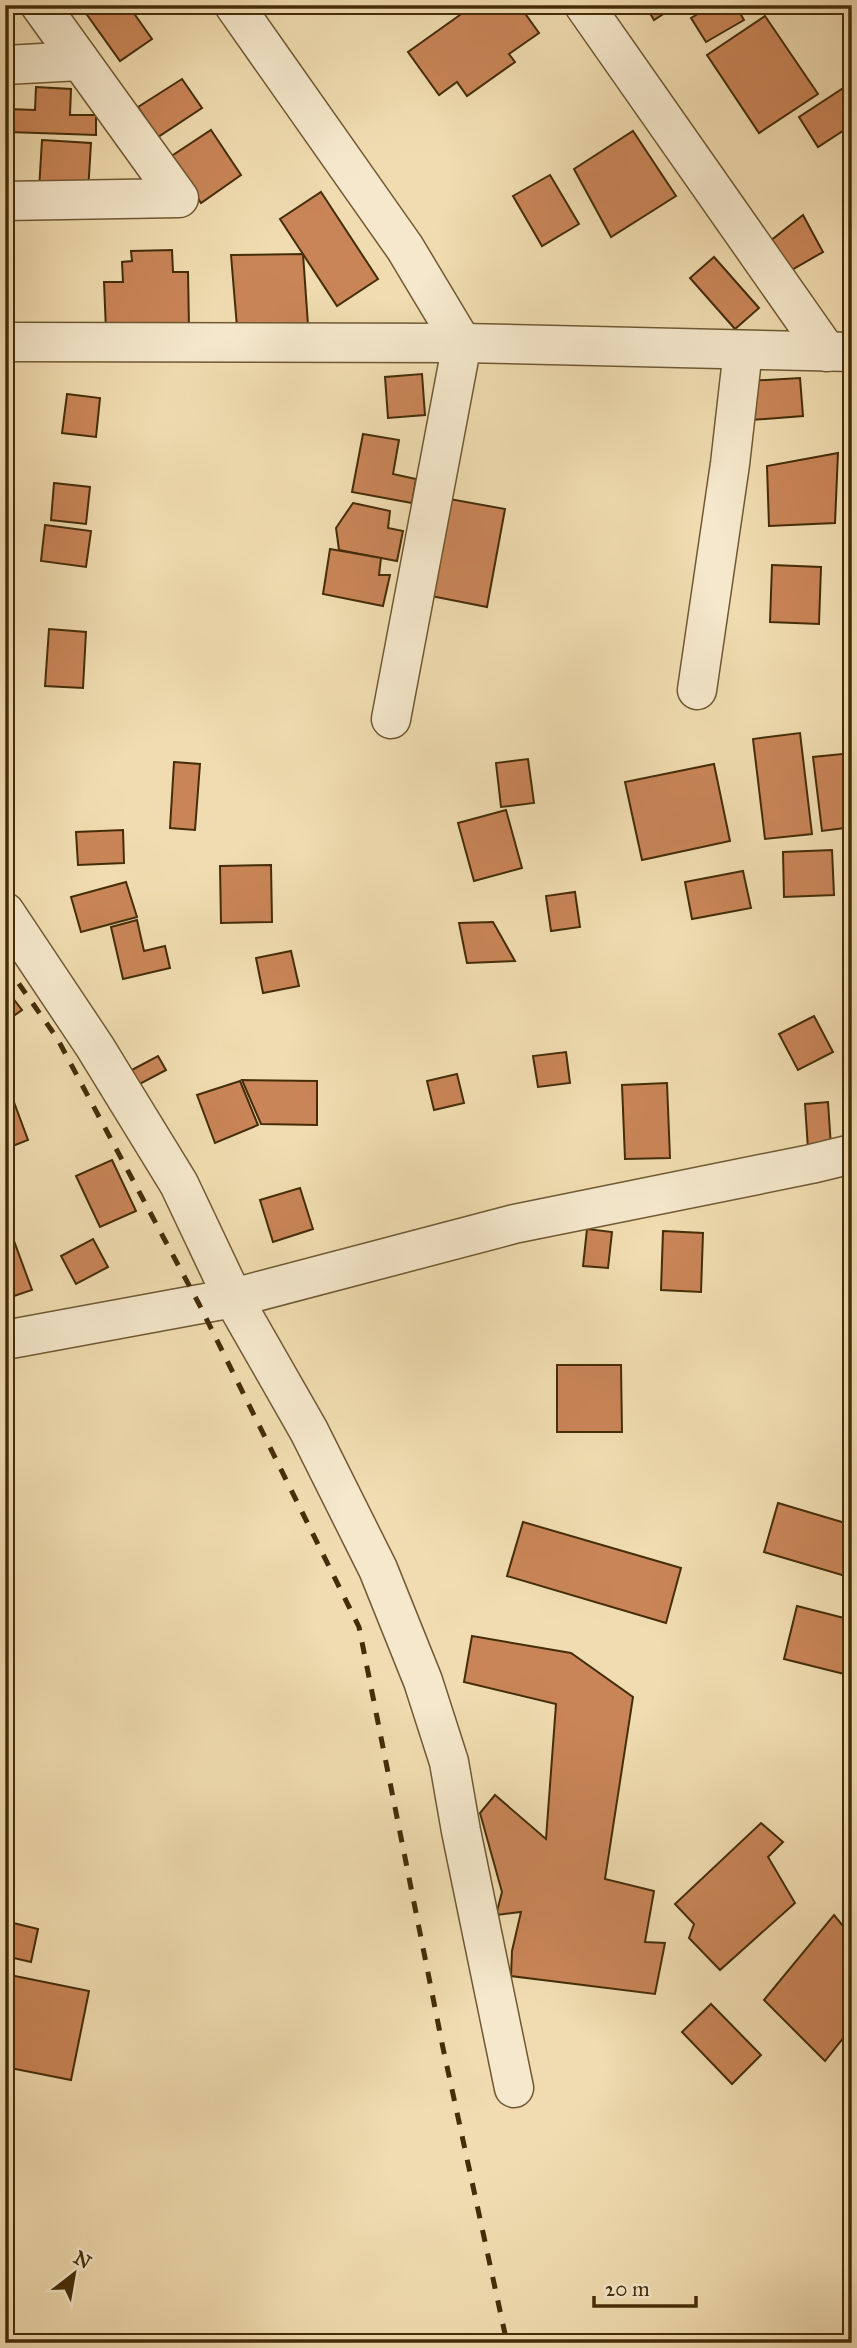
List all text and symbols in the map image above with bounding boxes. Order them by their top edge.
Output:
north arrow [38,2240,108,2310]
text: N [70,2246,95,2274]
scale bar [594,2264,696,2308]
text: 20 m [605,2276,650,2302]

